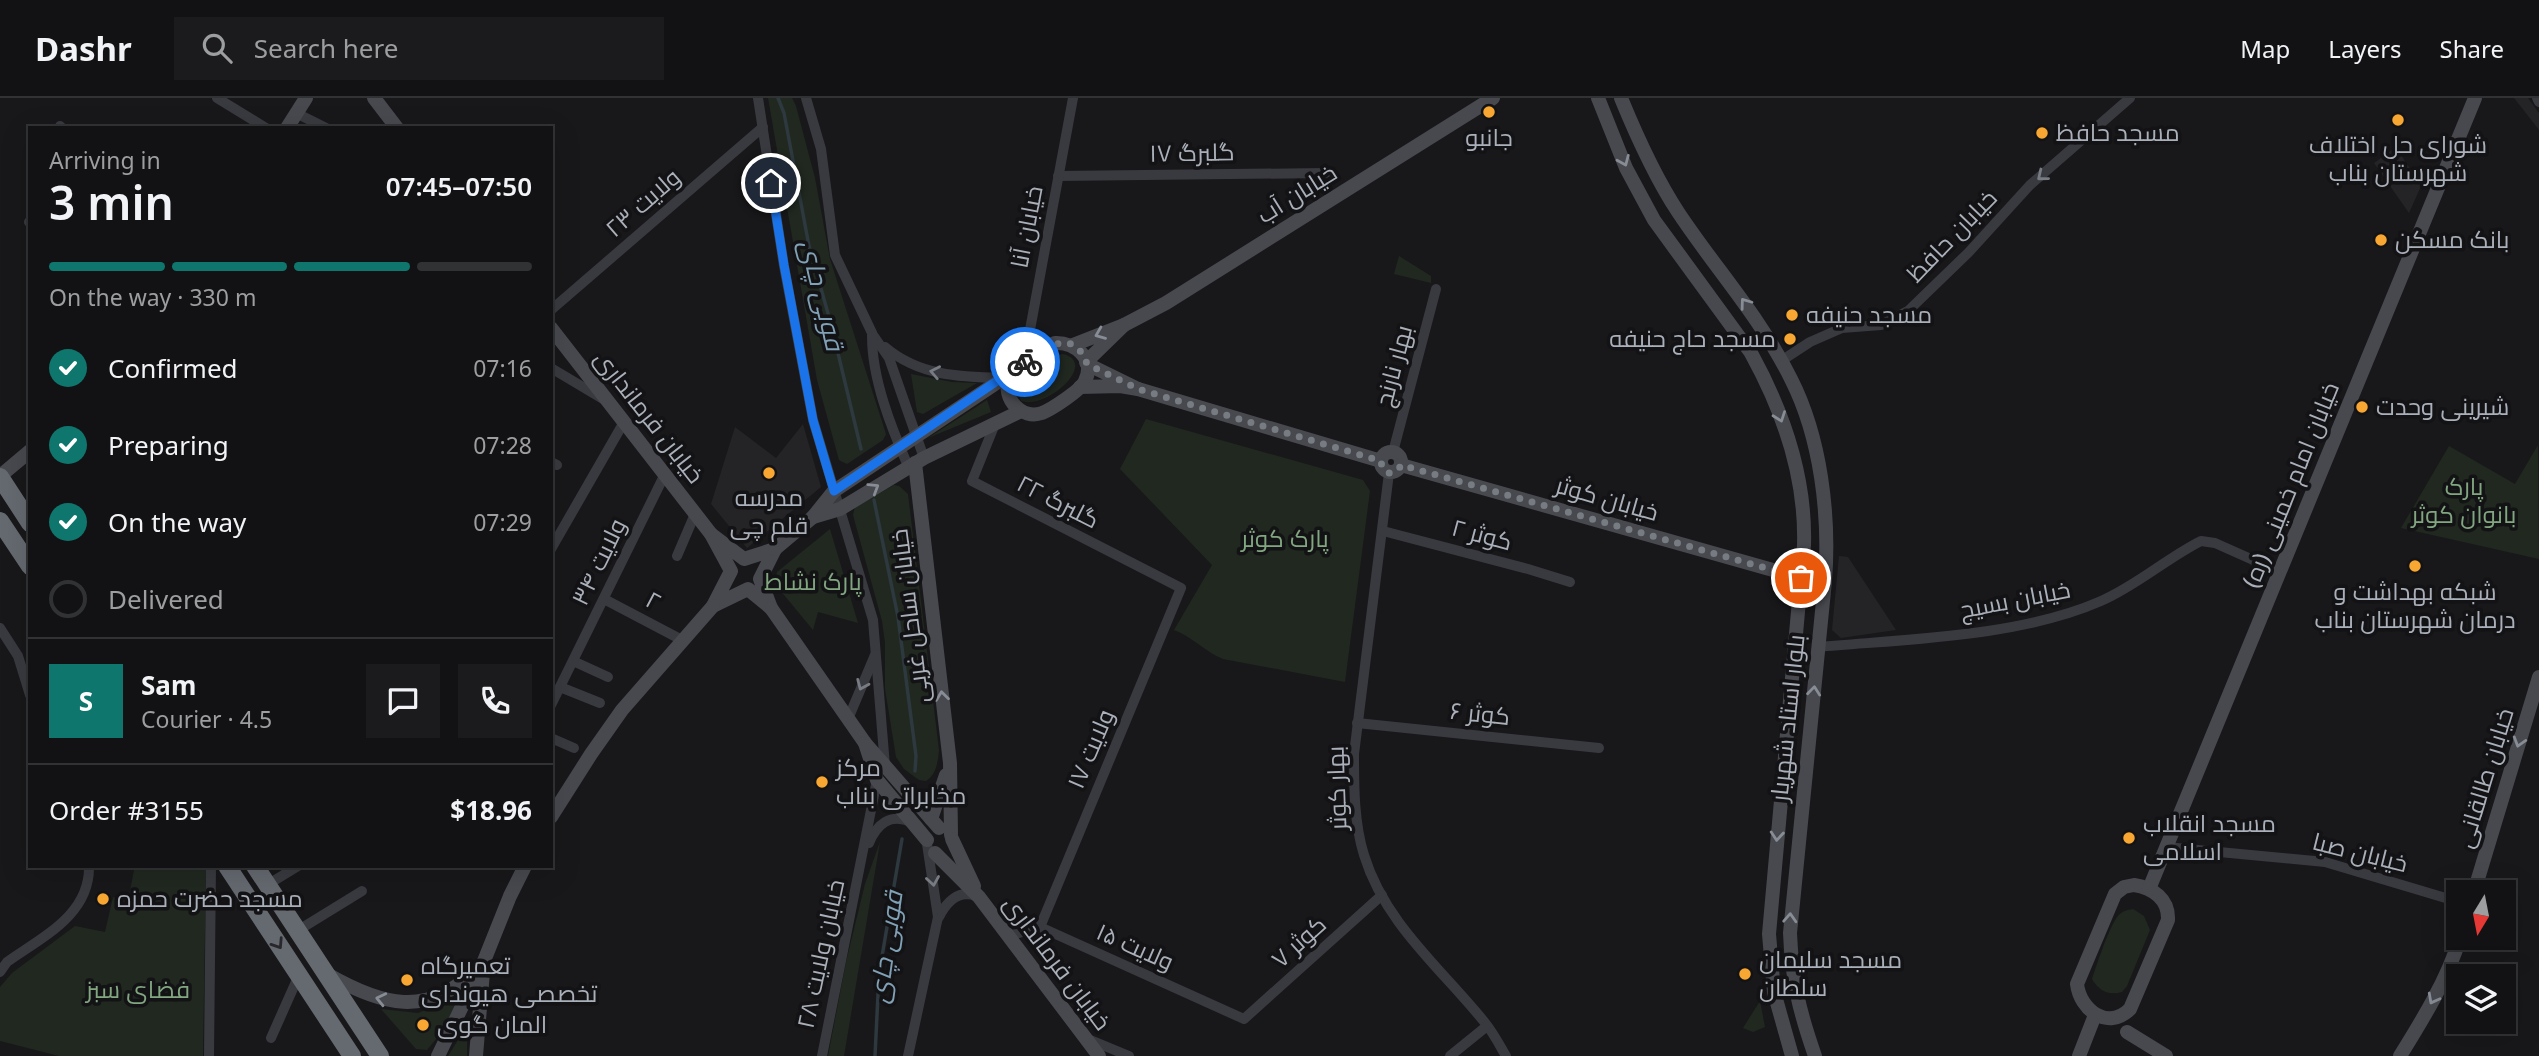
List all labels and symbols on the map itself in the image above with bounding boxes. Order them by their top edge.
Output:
marker: جانبو [1481,104,1497,120]
marker: شورای حل اختلاف شهرستان بناب [2390,112,2406,128]
place label: مسجد حافظ [2056,115,2180,148]
place label: جانبو [1465,120,1513,153]
marker: مسجد حافظ [2034,125,2050,141]
place label: شورای حل اختلاف شهرستان بناب [2309,127,2487,188]
street label: گلبرگ ۱۷ [1149,134,1235,169]
pin [741,153,801,213]
one-way arrow [1616,154,1630,167]
street label: خیابان آب [1250,155,1343,230]
street label: ولایت ۲۳ [597,160,687,244]
one-way arrow [2037,167,2049,180]
street label: خیابان حافظ [1898,181,2004,289]
street label: خیابان آنا [1001,183,1050,271]
place label: بانک مسکن [2395,222,2509,255]
marker: بانک مسکن [2373,232,2389,248]
water label: قوبی چای [792,236,855,356]
place label: مسجد حنیفه [1806,297,1932,330]
one-way arrow [1740,298,1753,311]
marker: مسجد حنیفه [1784,307,1800,323]
street label: بهار نارنج [1366,321,1420,410]
place label: مسجد حاج حنیفه [1609,321,1776,355]
one-way arrow [1094,326,1106,340]
courier [990,327,1060,397]
marker: مسجد حاج حنیفه [1782,331,1798,347]
street label: خیابان فرمانداری [588,343,713,490]
one-way arrow [929,366,941,381]
street label: خیابان امام خمینی (ره) [2233,377,2347,593]
place label: شیرینی وحدت [2376,389,2509,422]
marker: شیرینی وحدت [2354,399,2370,415]
one-way arrow [1772,410,1786,422]
marker: مدرسه قلم چی [761,465,777,481]
street label: گلبرگ ۲۲ [1012,466,1105,535]
street label: خیابان کوثر [1550,467,1663,528]
park label: پارک بانوان کوثر [2410,469,2516,530]
place label: مدرسه قلم چی [730,480,808,542]
one-way arrow [867,483,880,496]
street label: کوثر ۲ [1448,510,1516,557]
street label: ولایت ۳۴ [562,512,633,610]
park label: پارک کوثر [1239,521,1329,555]
street label: خیابان ساحل غربی [881,527,936,705]
pin [1771,548,1831,608]
marker: شبکه بهداشت و درمان شهرستان بناب [2407,558,2423,574]
park label: پارک نشاط [764,564,862,598]
street label: خیابان بسیج [1956,572,2073,626]
place label: شبکه بهداشت و درمان شهرستان بناب [2314,574,2516,635]
street label: ۲ [640,582,667,617]
street label: بلوار استاد شهریار [1761,633,1812,805]
one-way arrow [857,678,871,690]
one-way arrow [1806,686,1821,697]
one-way arrow [934,690,949,702]
street label: کوثر ۶ [1448,693,1512,732]
street label: ولایت ۱۷ [1058,704,1121,793]
street label: خیابان طالقانی [2447,704,2521,852]
one-way arrow [2513,736,2528,748]
street label: بهار کوثر [1318,745,1354,833]
place label: مرکز مخابراتی بناب [834,750,966,811]
marker: مرکز مخابراتی بناب [814,774,830,790]
place label: مسجد انقلاب اسلامی [2143,806,2276,867]
street label: خیابان صبا [2309,824,2411,879]
marker: مسجد انقلاب اسلامی [2121,830,2137,846]
one-way arrow [1770,831,1785,842]
one-way arrow [925,875,940,887]
street label: خیابان ولایت ۲۸ [788,876,851,1031]
north arrow [2446,880,2516,950]
place label: مسجد حضرت حمزه [117,881,303,914]
water label: قوبی چای [859,886,911,1005]
street label: خیابان فرمانداری [997,888,1120,1036]
marker: مسجد حضرت حمزه [95,891,111,907]
street label: کوثر ۷ [1263,907,1333,974]
one-way arrow [1783,912,1798,923]
street label: ولایت ۱۵ [1092,914,1179,977]
one-way arrow [270,936,283,949]
place label: مسجد سلیمان سلطان [1759,942,1902,1003]
place label: تعمیرگاه تخصصی هیوندای [421,948,598,1009]
marker: مسجد سلیمان سلطان [1737,966,1753,982]
park label: فضای سبز [84,972,190,1005]
marker: تعمیرگاه تخصصی هیوندای [399,972,415,988]
one-way arrow [2428,991,2441,1004]
one-way arrow [375,993,387,1007]
place label: المان گوی [437,1007,547,1040]
marker: المان گوی [415,1017,431,1033]

